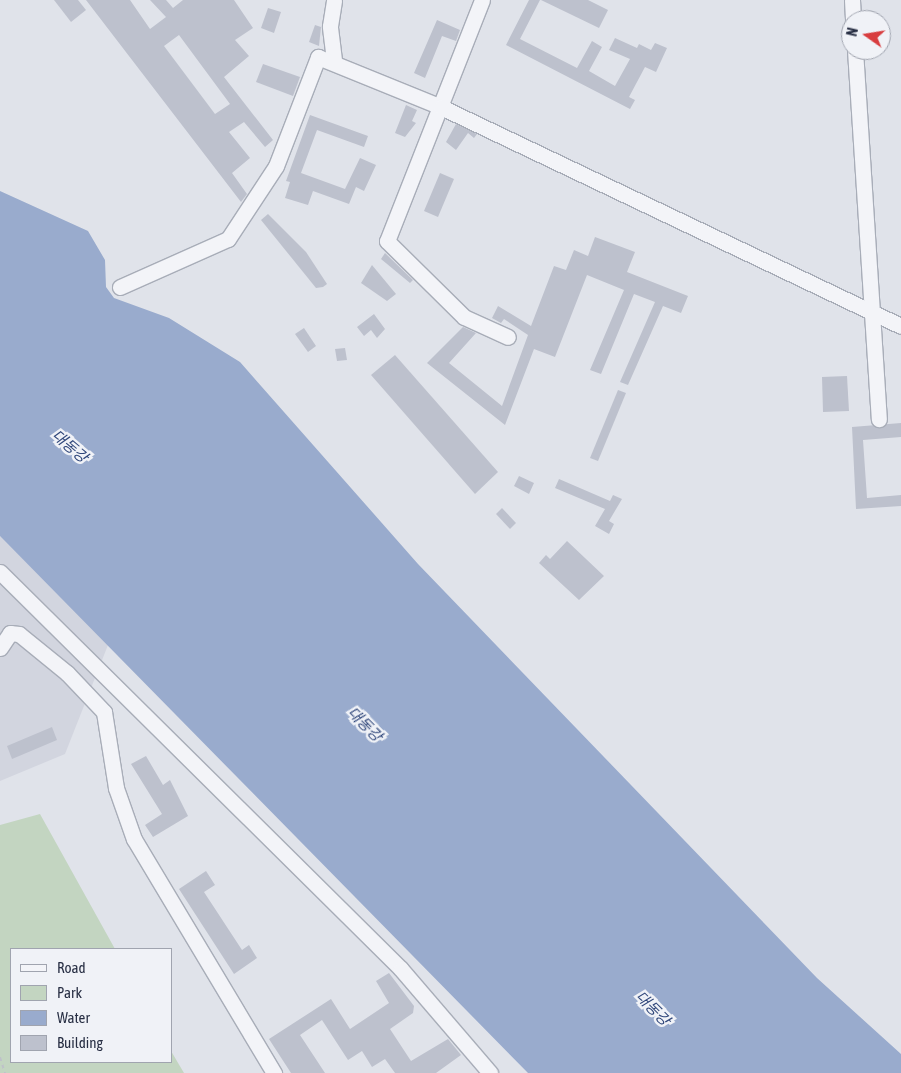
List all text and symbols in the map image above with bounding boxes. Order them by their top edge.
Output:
north arrow [841,10,891,60]
text: N [844,26,861,38]
water label: 대동강 [48,426,92,466]
water label: 대동강 [344,703,386,745]
legend [10,948,172,1063]
text: Road [57,959,86,976]
text: Park [57,984,82,1001]
water label: 대동강 [632,987,674,1029]
text: Water [57,1009,90,1026]
text: Building [57,1034,103,1051]

